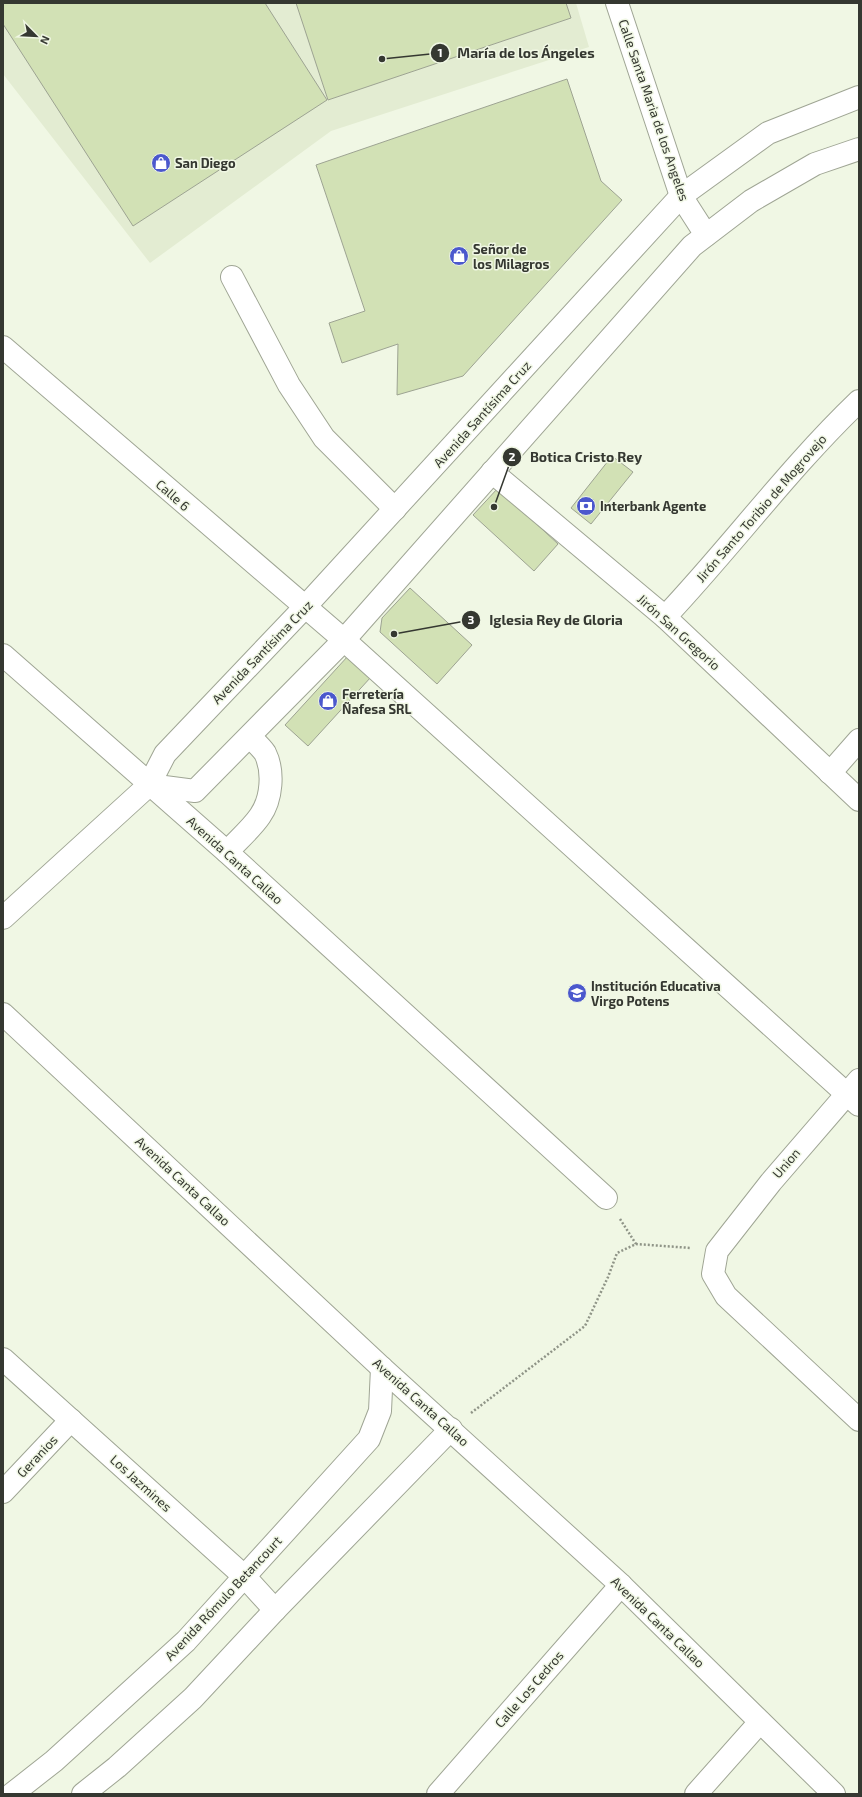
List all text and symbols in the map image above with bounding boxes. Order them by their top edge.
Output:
north arrow [16,16,56,56]
street label: Calle Santa Maria de los Angeles [615,17,693,203]
text: N [38,34,53,47]
callout: María de los Ángeles [430,40,603,66]
text: María de los Ángeles [457,44,595,61]
text: 1 [437,45,443,59]
shop icon: San Diego [150,152,172,174]
place label: San Diego [175,155,236,171]
place label: Señor de los Milagros [473,241,549,272]
shop icon: Señor de los Milagros [448,245,470,267]
street label: Avenida Santísima Cruz [430,357,534,471]
street label: Jirón Santo Toribio de Mogrovejo [692,431,830,585]
callout: Botica Cristo Rey [502,444,650,470]
text: Botica Cristo Rey [530,448,642,465]
text: 2 [509,449,516,463]
street label: Calle 6 [153,476,193,514]
bank icon: Interbank Agente [575,495,597,517]
place label: Interbank Agente [600,498,706,514]
street label: Jirón San Gregorio [634,591,724,673]
street label: Avenida Santísima Cruz [208,597,316,707]
callout: Iglesia Rey de Gloria [461,607,631,633]
text: Iglesia Rey de Gloria [489,611,623,628]
text: 3 [468,612,475,626]
place label: Ferretería Ñafesa SRL [342,686,411,717]
shop icon: Ferretería Ñafesa SRL [317,690,339,712]
street label: Avenida Canta Callao [184,813,286,907]
place label: Institución Educativa Virgo Potens [591,978,721,1009]
school or university icon: Institución Educativa Virgo Potens [566,982,588,1004]
street label: Avenida Canta Callao [132,1133,234,1229]
street label: Union [769,1145,803,1181]
street label: Avenida Canta Callao [370,1355,472,1449]
street label: Geranios [13,1431,61,1481]
street label: Los Jazmines [107,1451,175,1515]
street label: Avenida Rómulo Betancourt [161,1533,285,1663]
street label: Avenida Canta Callao [608,1573,708,1671]
street label: Calle Los Cedros [491,1647,567,1731]

